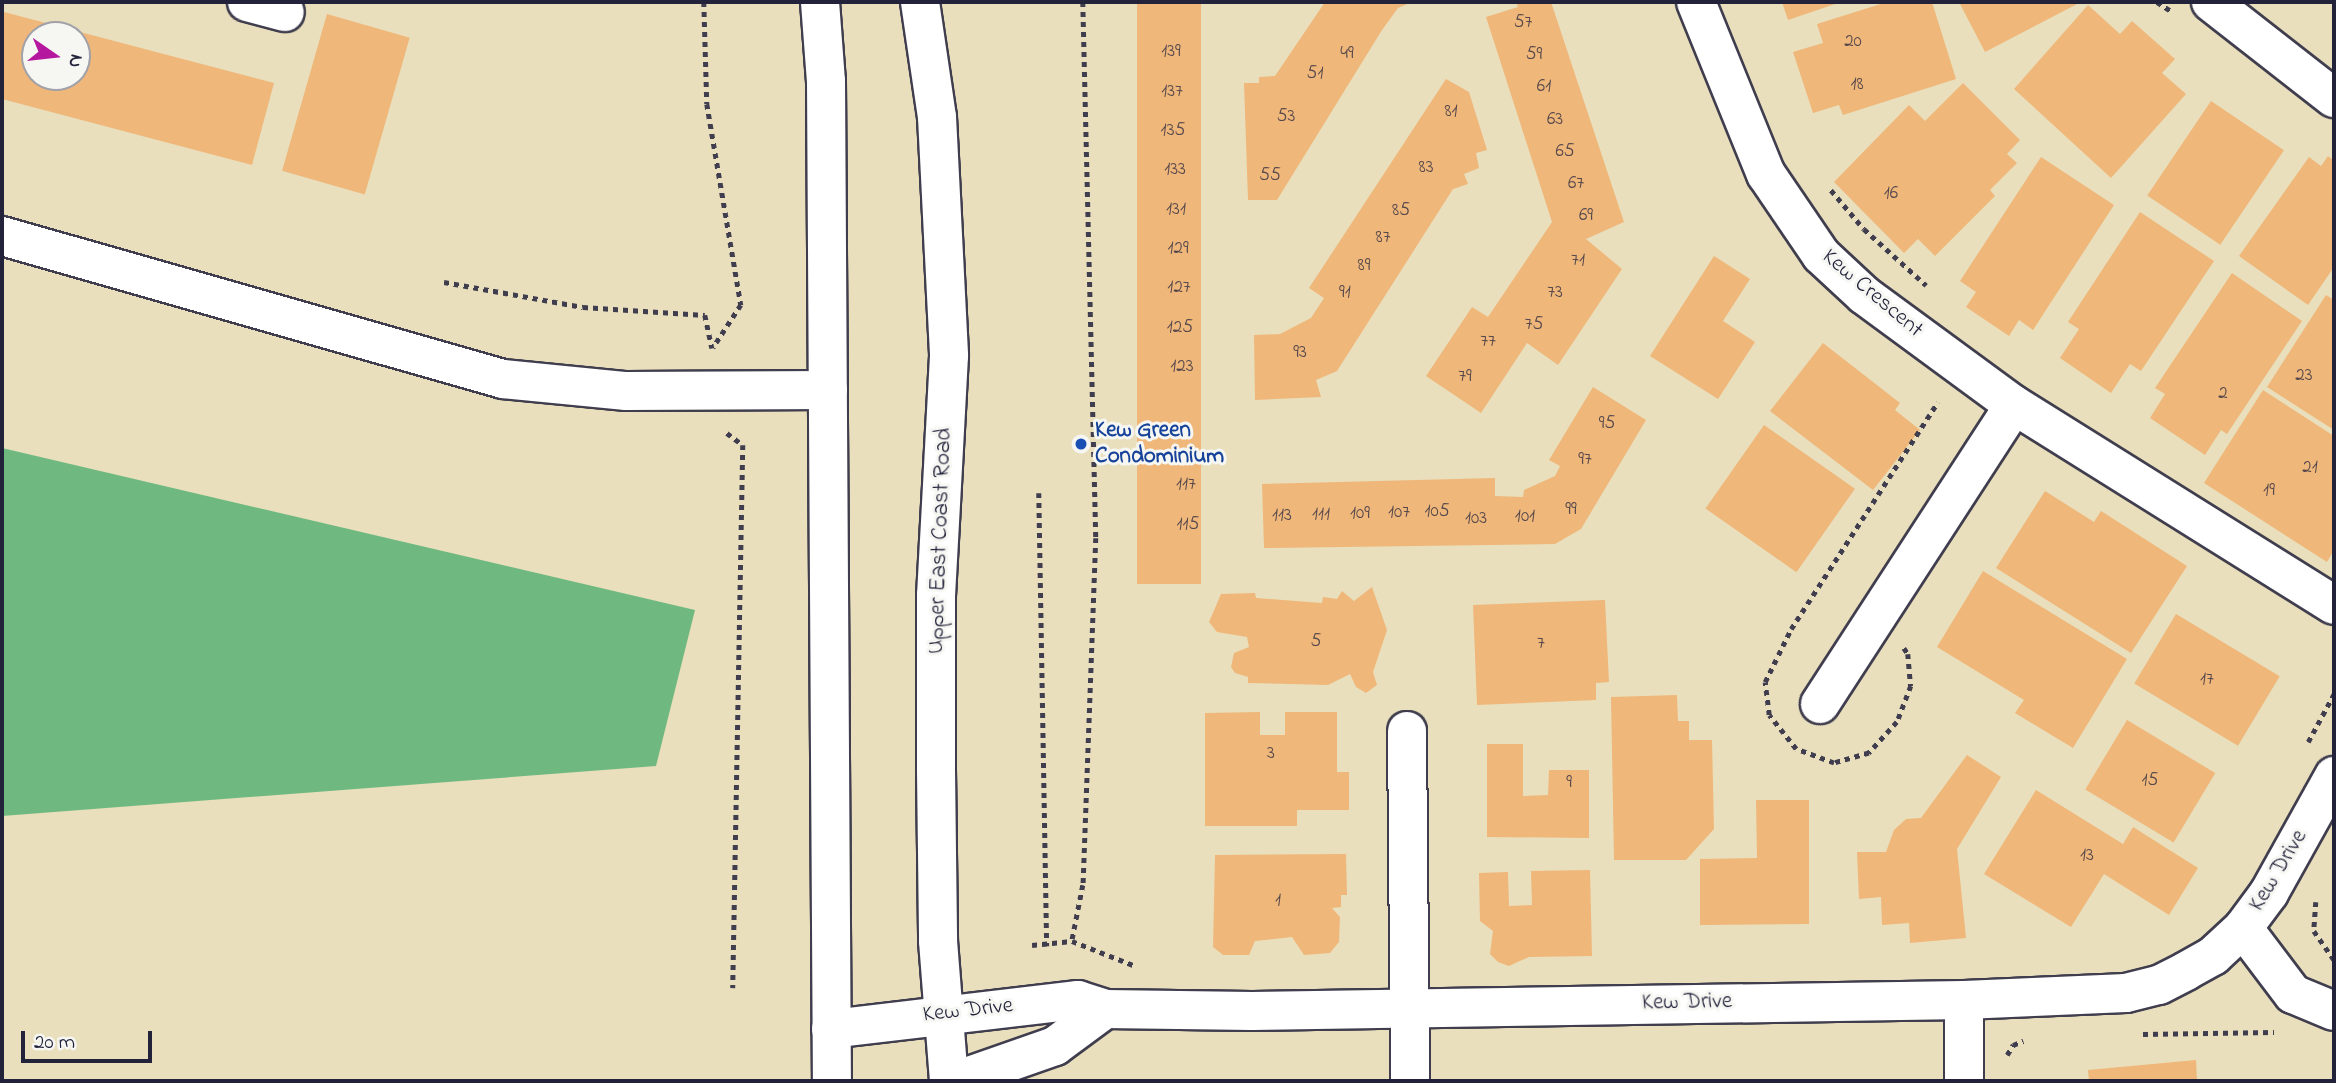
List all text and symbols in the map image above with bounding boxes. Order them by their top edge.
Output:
house number: 57 [1514,12,1532,34]
north arrow [21,21,91,91]
house number: 20 [1844,31,1862,53]
house number: 139 [1161,41,1181,63]
house number: 49 [1340,43,1354,65]
house number: 59 [1526,44,1542,66]
text: N [60,51,90,70]
house number: 51 [1307,63,1323,85]
house number: 18 [1850,74,1864,96]
house number: 61 [1537,76,1551,98]
house number: 137 [1161,81,1183,103]
house number: 81 [1444,101,1458,123]
house number: 53 [1277,106,1295,128]
house number: 63 [1547,109,1563,131]
house number: 135 [1161,120,1185,142]
house number: 65 [1555,141,1575,163]
house number: 83 [1419,157,1433,179]
house number: 133 [1164,159,1186,181]
house number: 55 [1259,165,1281,187]
house number: 67 [1568,173,1584,195]
house number: 16 [1884,183,1898,205]
house number: 131 [1166,199,1186,221]
house number: 85 [1392,200,1410,222]
house number: 69 [1579,205,1593,227]
house number: 87 [1376,227,1390,249]
house number: 129 [1167,238,1189,260]
street label: Kew Crescent [1816,244,1928,344]
house number: 71 [1571,250,1585,272]
house number: 89 [1358,255,1370,277]
house number: 127 [1167,277,1191,299]
house number: 91 [1339,282,1351,304]
house number: 73 [1547,282,1563,304]
house number: 75 [1525,314,1543,336]
house number: 125 [1167,317,1193,339]
house number: 77 [1480,331,1496,353]
house number: 93 [1293,342,1307,364]
house number: 123 [1170,356,1194,378]
house number: 23 [2295,365,2313,387]
house number: 79 [1458,366,1472,388]
house number: 2 [2218,383,2228,405]
house number: 95 [1599,413,1615,435]
place label: Kew Green Condominium [1095,417,1224,471]
street label: Upper East Coast Road [923,427,959,655]
marker: Kew Green Condominium [1073,436,1089,452]
house number: 97 [1578,449,1592,471]
house number: 21 [2302,457,2318,479]
house number: 117 [1176,474,1196,496]
house number: 19 [2263,480,2275,502]
house number: 99 [1565,499,1577,521]
house number: 105 [1424,501,1450,523]
house number: 107 [1388,502,1410,524]
house number: 109 [1350,503,1370,525]
house number: 111 [1312,504,1330,526]
house number: 113 [1272,505,1292,527]
house number: 101 [1515,506,1535,528]
house number: 103 [1465,508,1487,530]
house number: 115 [1177,514,1199,536]
house number: 5 [1311,631,1321,653]
house number: 7 [1537,633,1545,655]
house number: 17 [2200,669,2214,691]
house number: 3 [1267,743,1275,765]
house number: 15 [2142,770,2158,792]
house number: 9 [1566,772,1572,794]
street label: Kew Drive [2244,825,2314,917]
house number: 13 [2080,845,2094,867]
house number: 1 [1275,890,1281,912]
street label: Kew Drive [1642,988,1732,1018]
street label: Kew Drive [922,993,1014,1029]
scale bar [24,1016,156,1060]
text: 20 m [34,1028,75,1058]

